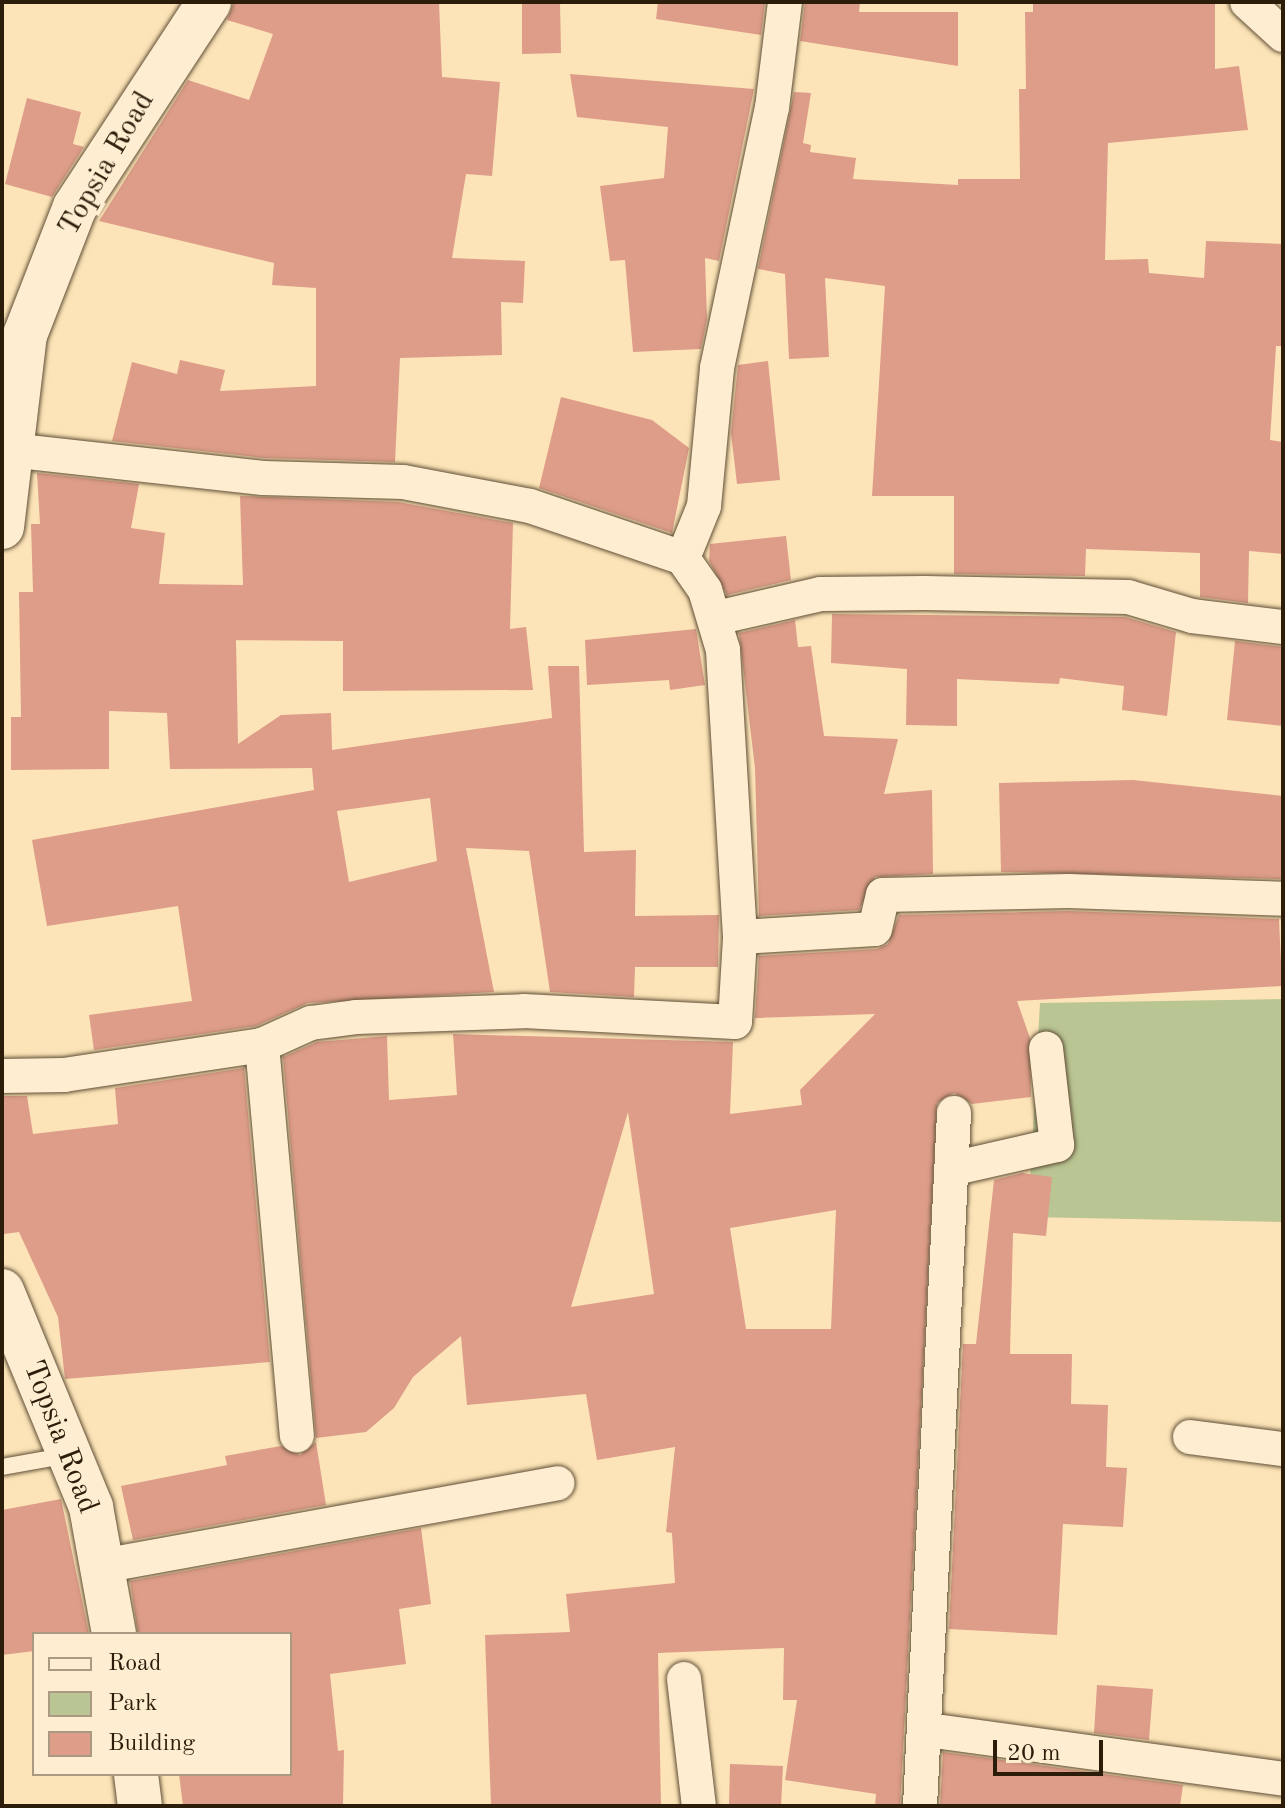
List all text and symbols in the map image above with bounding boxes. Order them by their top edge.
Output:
street label: Topsia Road [51,85,163,243]
street label: Topsia Road [14,1355,106,1519]
legend [32,1632,292,1776]
text: Road [108,1652,161,1676]
text: Park [108,1692,157,1716]
scale bar [997,1724,1107,1774]
text: Building [108,1732,195,1756]
text: 20 m [1007,1742,1061,1766]

